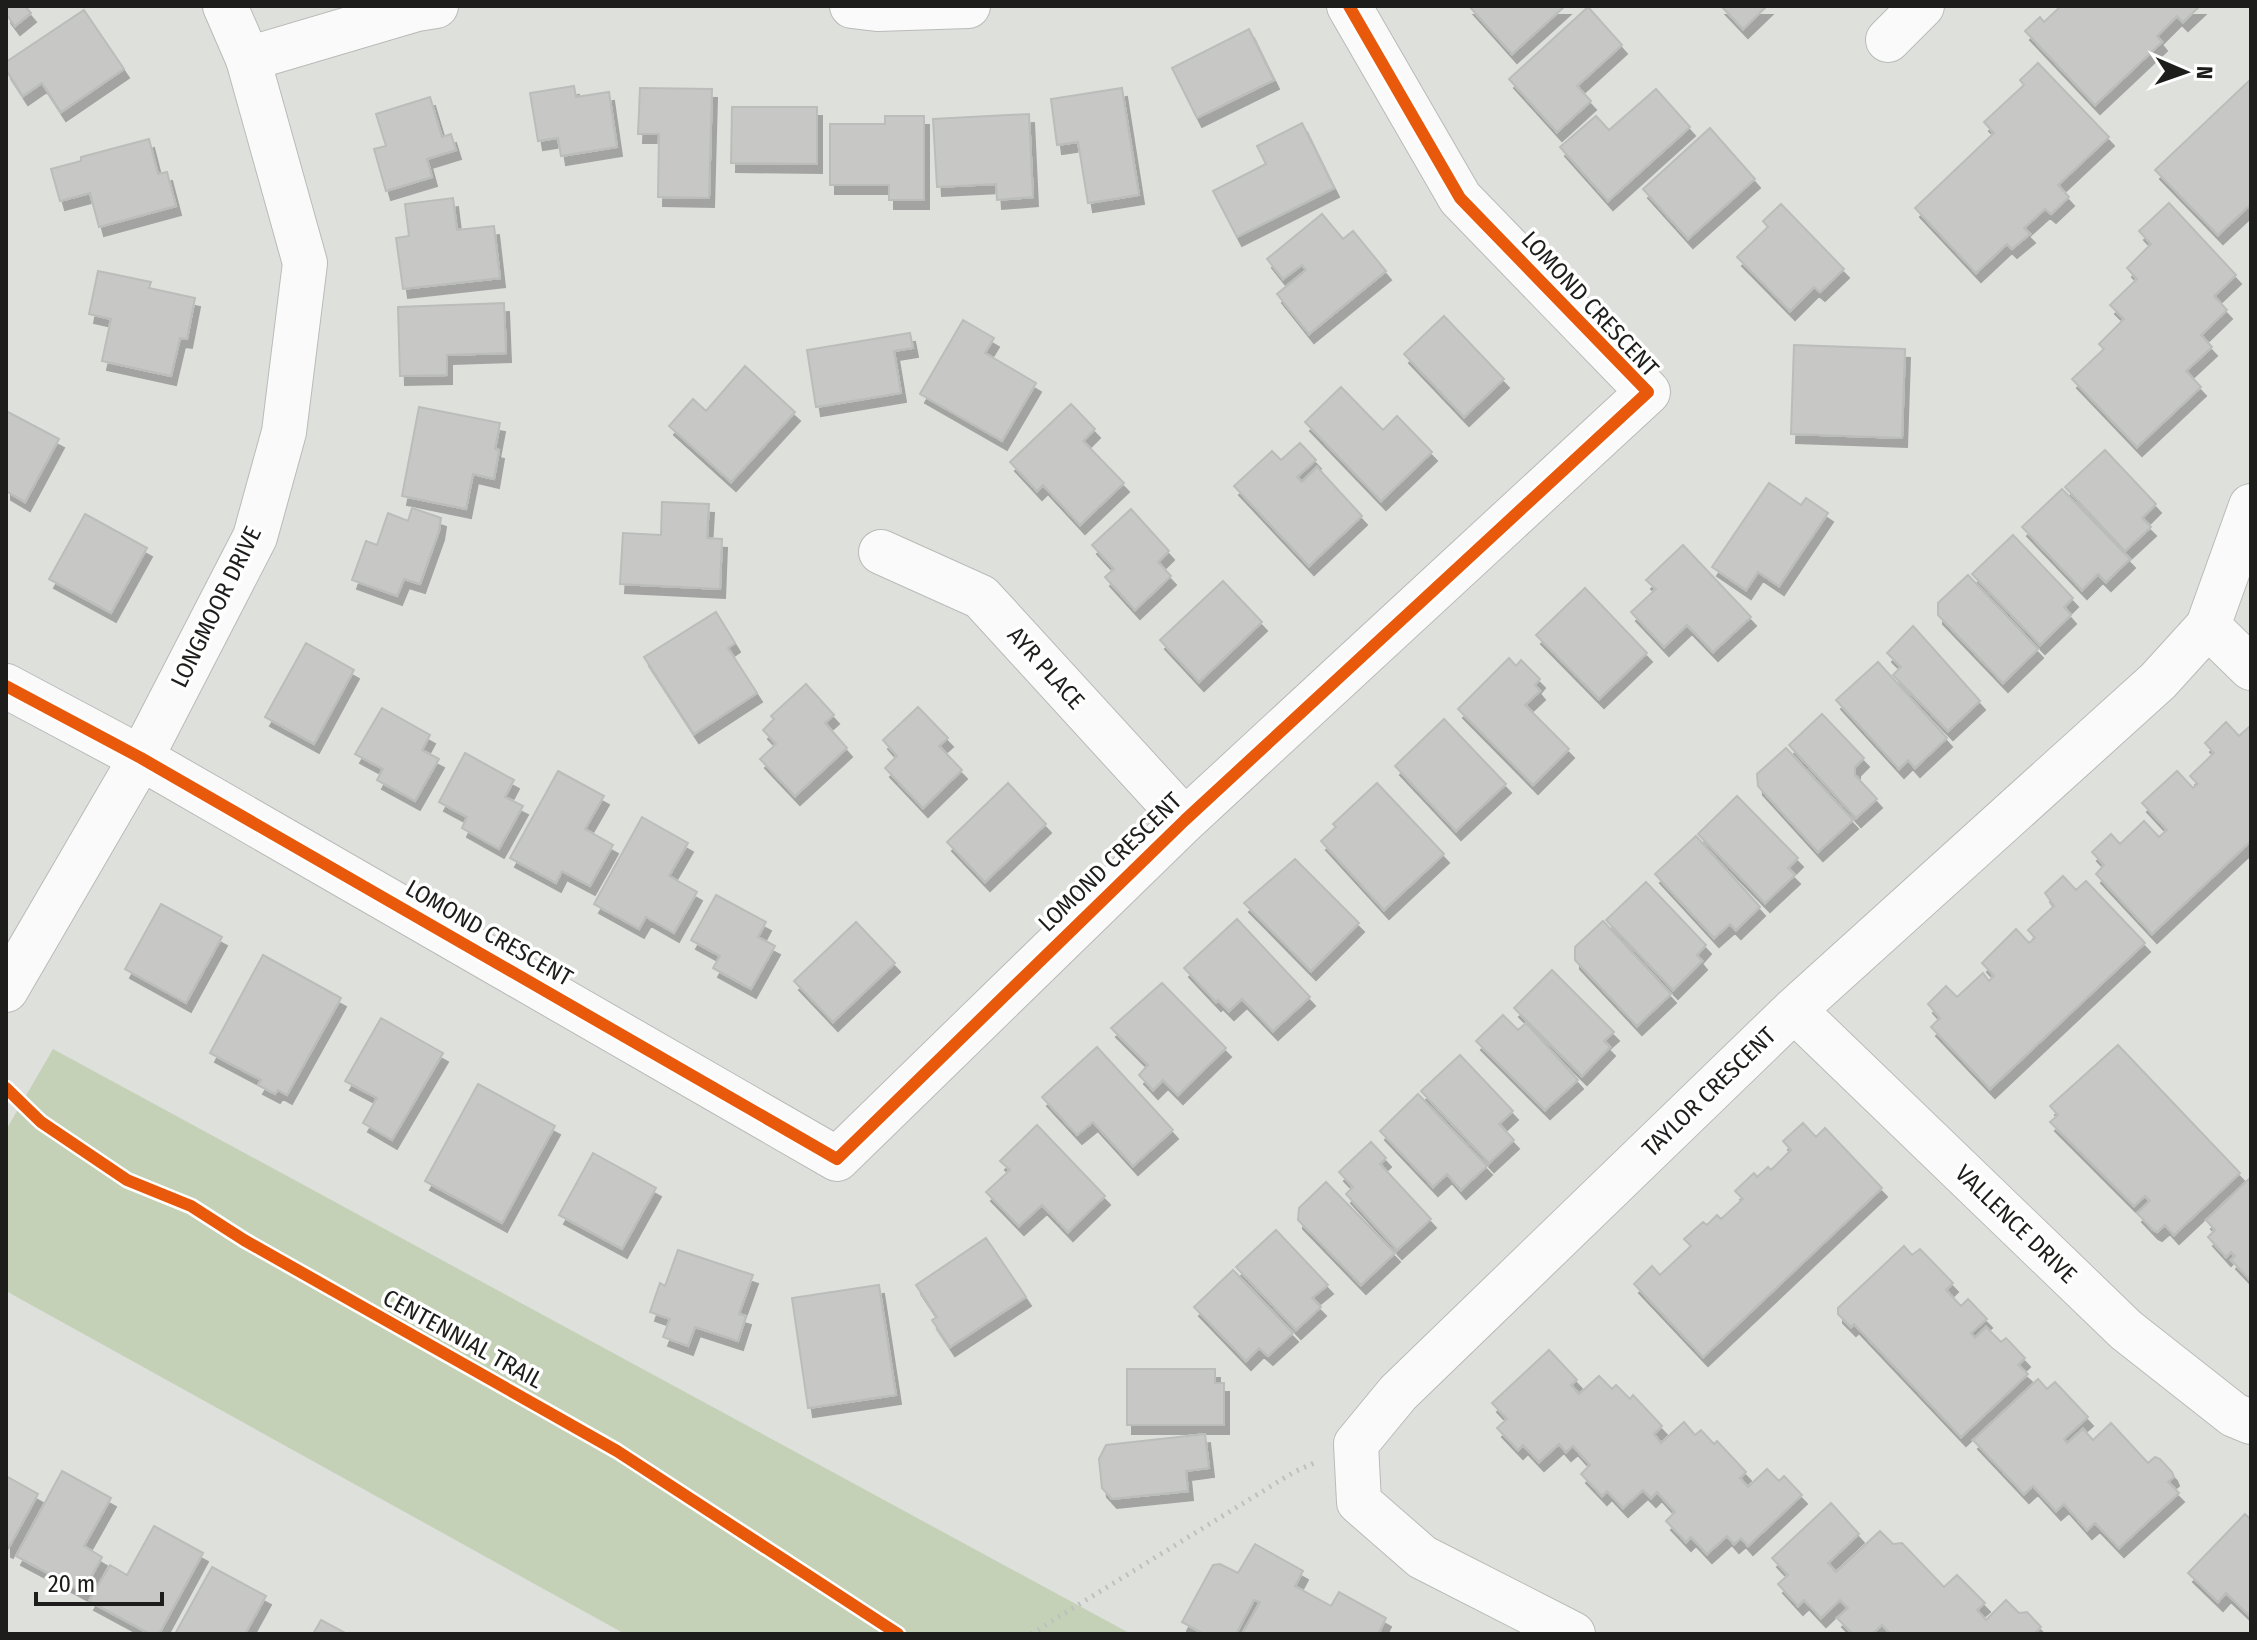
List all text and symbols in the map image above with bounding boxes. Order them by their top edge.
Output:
north arrow [2145,32,2225,112]
text: N [2191,66,2218,80]
street label: LOMOND CRESCENT [1516,226,1664,382]
street label: LONGMOOR DRIVE [165,522,267,692]
street label: AYR PLACE [1002,621,1090,715]
street label: LOMOND CRESCENT [1033,787,1187,937]
street label: LOMOND CRESCENT [401,874,577,992]
street label: TAYLOR CRESCENT [1637,1021,1781,1163]
street label: VALLENCE DRIVE [1950,1159,2082,1289]
street label: CENTENNIAL TRAIL [378,1283,548,1395]
scale bar [36,1556,162,1606]
text: 20 m [48,1570,95,1598]

